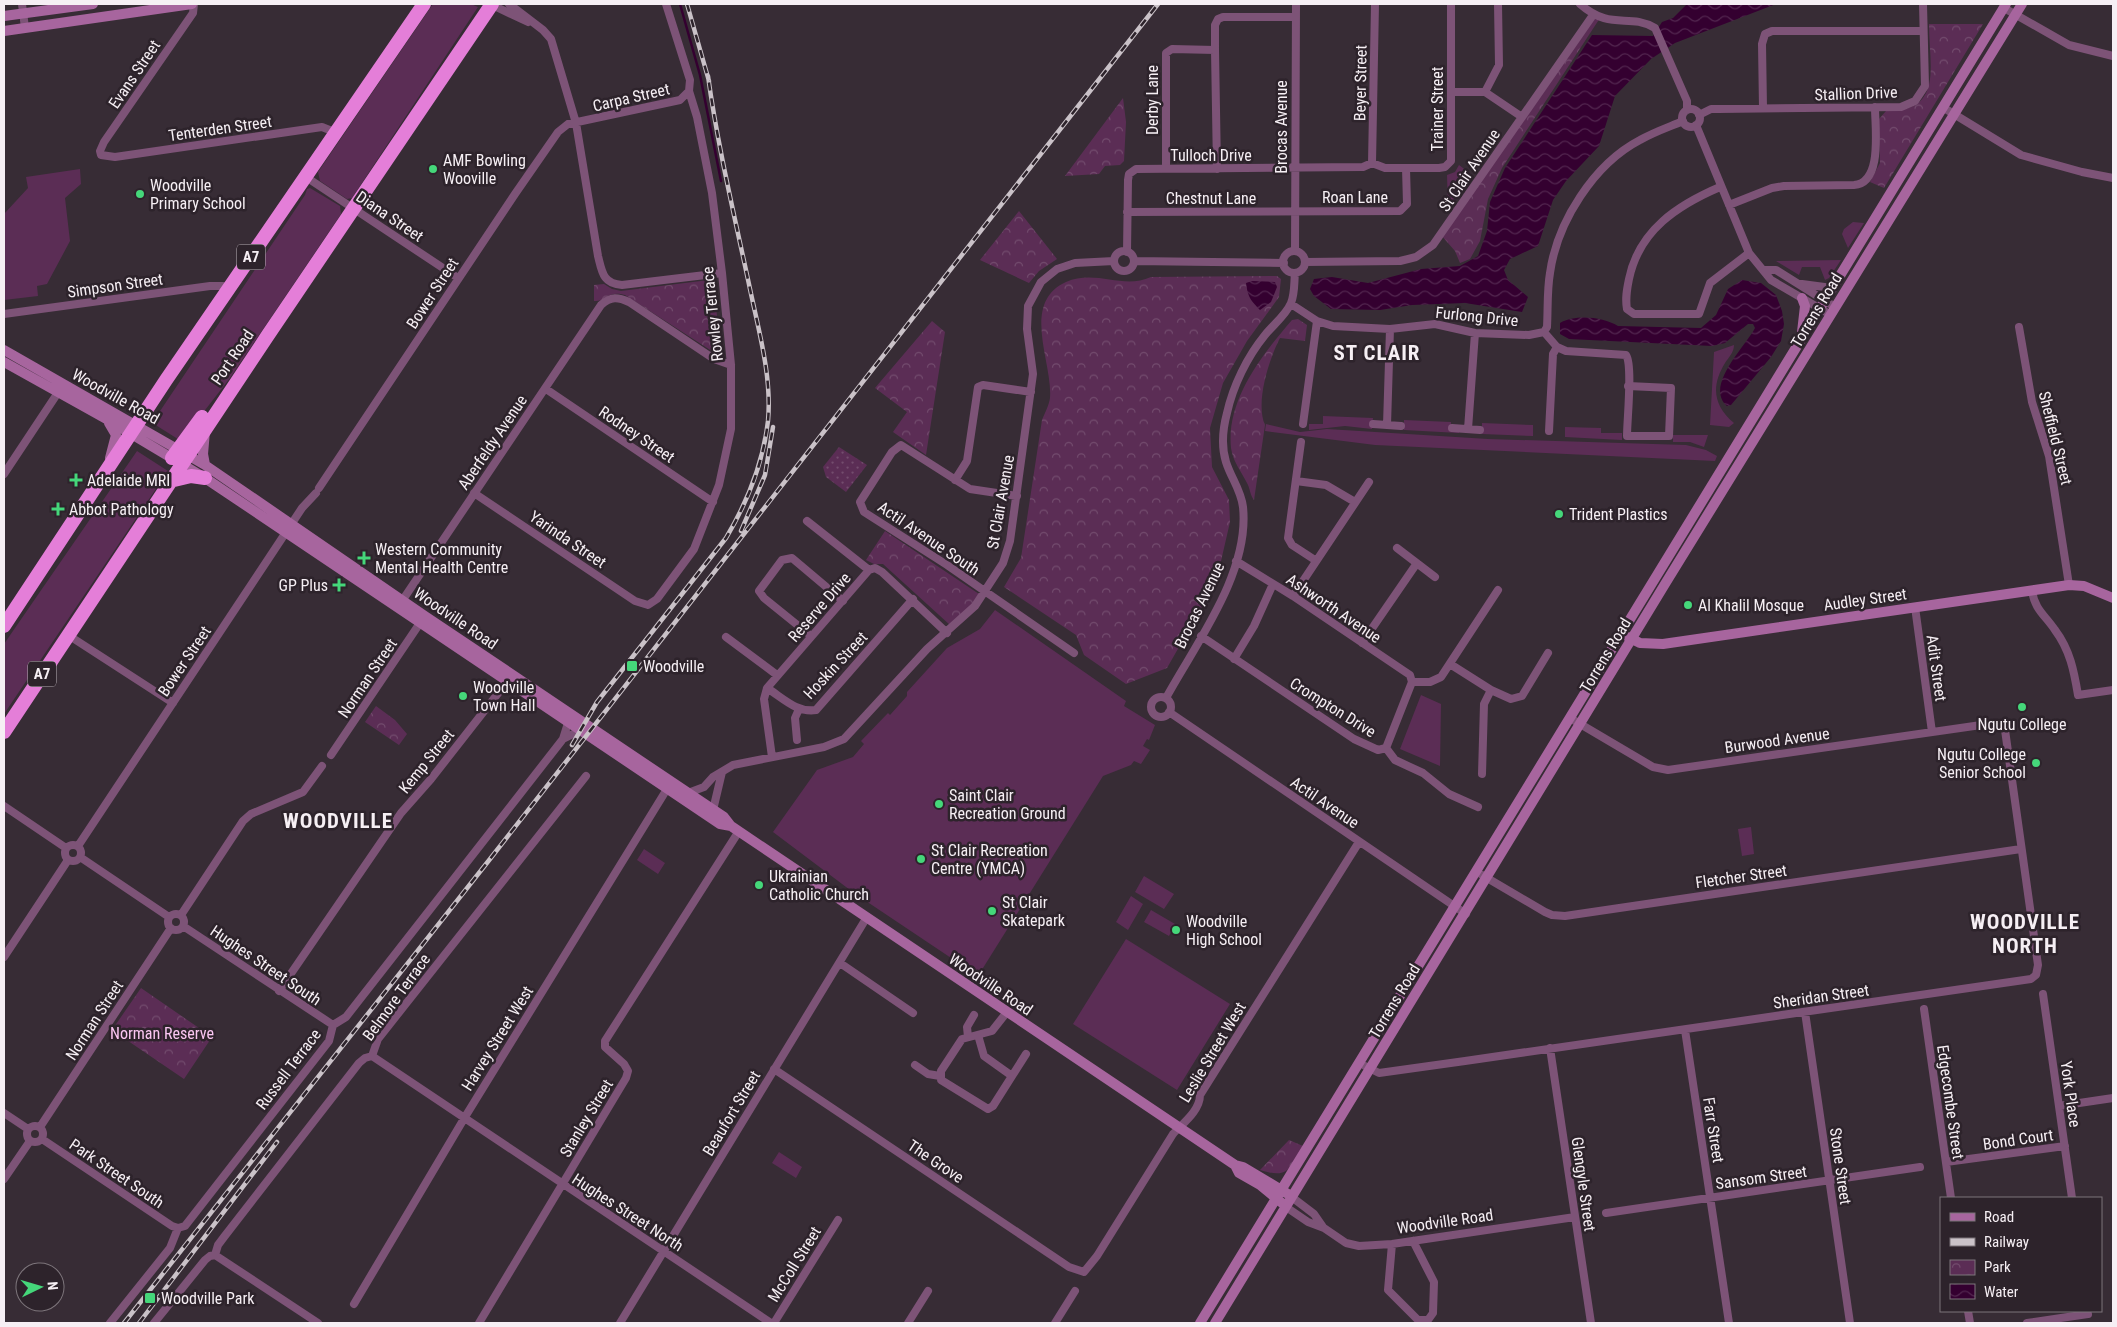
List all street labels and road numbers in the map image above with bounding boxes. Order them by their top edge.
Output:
street label: Evans Street [105,36,164,112]
street label: Beyer Street [1350,44,1371,121]
street label: Derby Lane [1143,65,1162,135]
street label: Trainer Street [1428,66,1447,151]
street label: Carpa Street [591,79,672,116]
street label: Brocas Avenue [1272,80,1291,174]
street label: Stallion Drive [1814,83,1898,104]
street label: Tenterden Street [167,112,273,145]
street label: St Clair Avenue [1435,125,1504,215]
street label: Tulloch Drive [1170,146,1252,165]
street label: Diana Street [352,187,427,246]
street label: Roan Lane [1322,188,1388,207]
street label: Chestnut Lane [1166,189,1256,208]
road number: A7 [237,244,265,270]
street label: Bower Street [402,254,463,332]
street label: Rowley Terrace [698,266,727,362]
street label: Simpson Street [66,269,164,302]
street label: Torrens Road [1787,270,1846,351]
street label: Furlong Drive [1435,303,1519,330]
street label: Port Road [207,326,258,389]
street label: Woodville Road [69,365,163,428]
street label: Sheffield Street [2035,389,2076,487]
street label: Aberfeldy Avenue [454,391,531,493]
street label: Rodney Street [595,402,678,467]
street label: St Clair Avenue [983,453,1018,551]
street label: Actil Avenue South [874,497,983,579]
street label: Yarinda Street [526,507,610,572]
street label: Brocas Avenue [1170,559,1228,651]
street label: Reserve Drive [784,569,855,646]
street label: Ashworth Avenue [1283,570,1385,647]
street label: Woodville Road [410,583,501,653]
street label: Audley Street [1822,584,1908,615]
street label: Torrens Road [1576,615,1635,696]
street label: Bower Street [154,622,215,700]
street label: Hoskin Street [799,628,871,703]
street label: Adit Street [1922,634,1951,703]
street label: Norman Street [334,635,401,722]
road number: A7 [28,662,56,686]
street label: Crompton Drive [1286,673,1379,741]
street label: Burwood Avenue [1723,724,1831,757]
street label: Kemp Street [395,725,458,797]
street label: Actil Avenue [1287,773,1363,832]
street label: Fletcher Street [1694,861,1788,892]
street label: Hughes Street South [207,921,325,1009]
street label: Woodville Road [945,949,1036,1019]
street label: Belmore Terrace [359,950,434,1044]
street label: Torrens Road [1365,961,1424,1042]
street label: Norman Street [62,977,127,1064]
street label: Sheridan Street [1772,980,1870,1013]
street label: Harvey Street West [458,982,537,1094]
street label: Leslie Street West [1175,998,1250,1106]
street label: Russell Terrace [252,1025,325,1113]
street label: Edgecombe Street [1933,1044,1968,1161]
street label: York Place [2056,1060,2085,1128]
street label: Beaufort Street [699,1067,764,1159]
street label: Stanley Street [556,1076,617,1161]
street label: Farr Street [1699,1096,1728,1164]
street label: Bond Court [1982,1125,2055,1154]
street label: Stone Street [1826,1126,1855,1206]
street label: Park Street South [66,1135,168,1212]
street label: The Grove [904,1136,967,1187]
street label: Glengyle Street [1567,1136,1600,1233]
street label: Sansom Street [1714,1162,1808,1193]
street label: Hughes Street North [569,1169,687,1255]
street label: Woodville Road [1396,1205,1494,1238]
street label: McColl Street [764,1223,825,1305]

